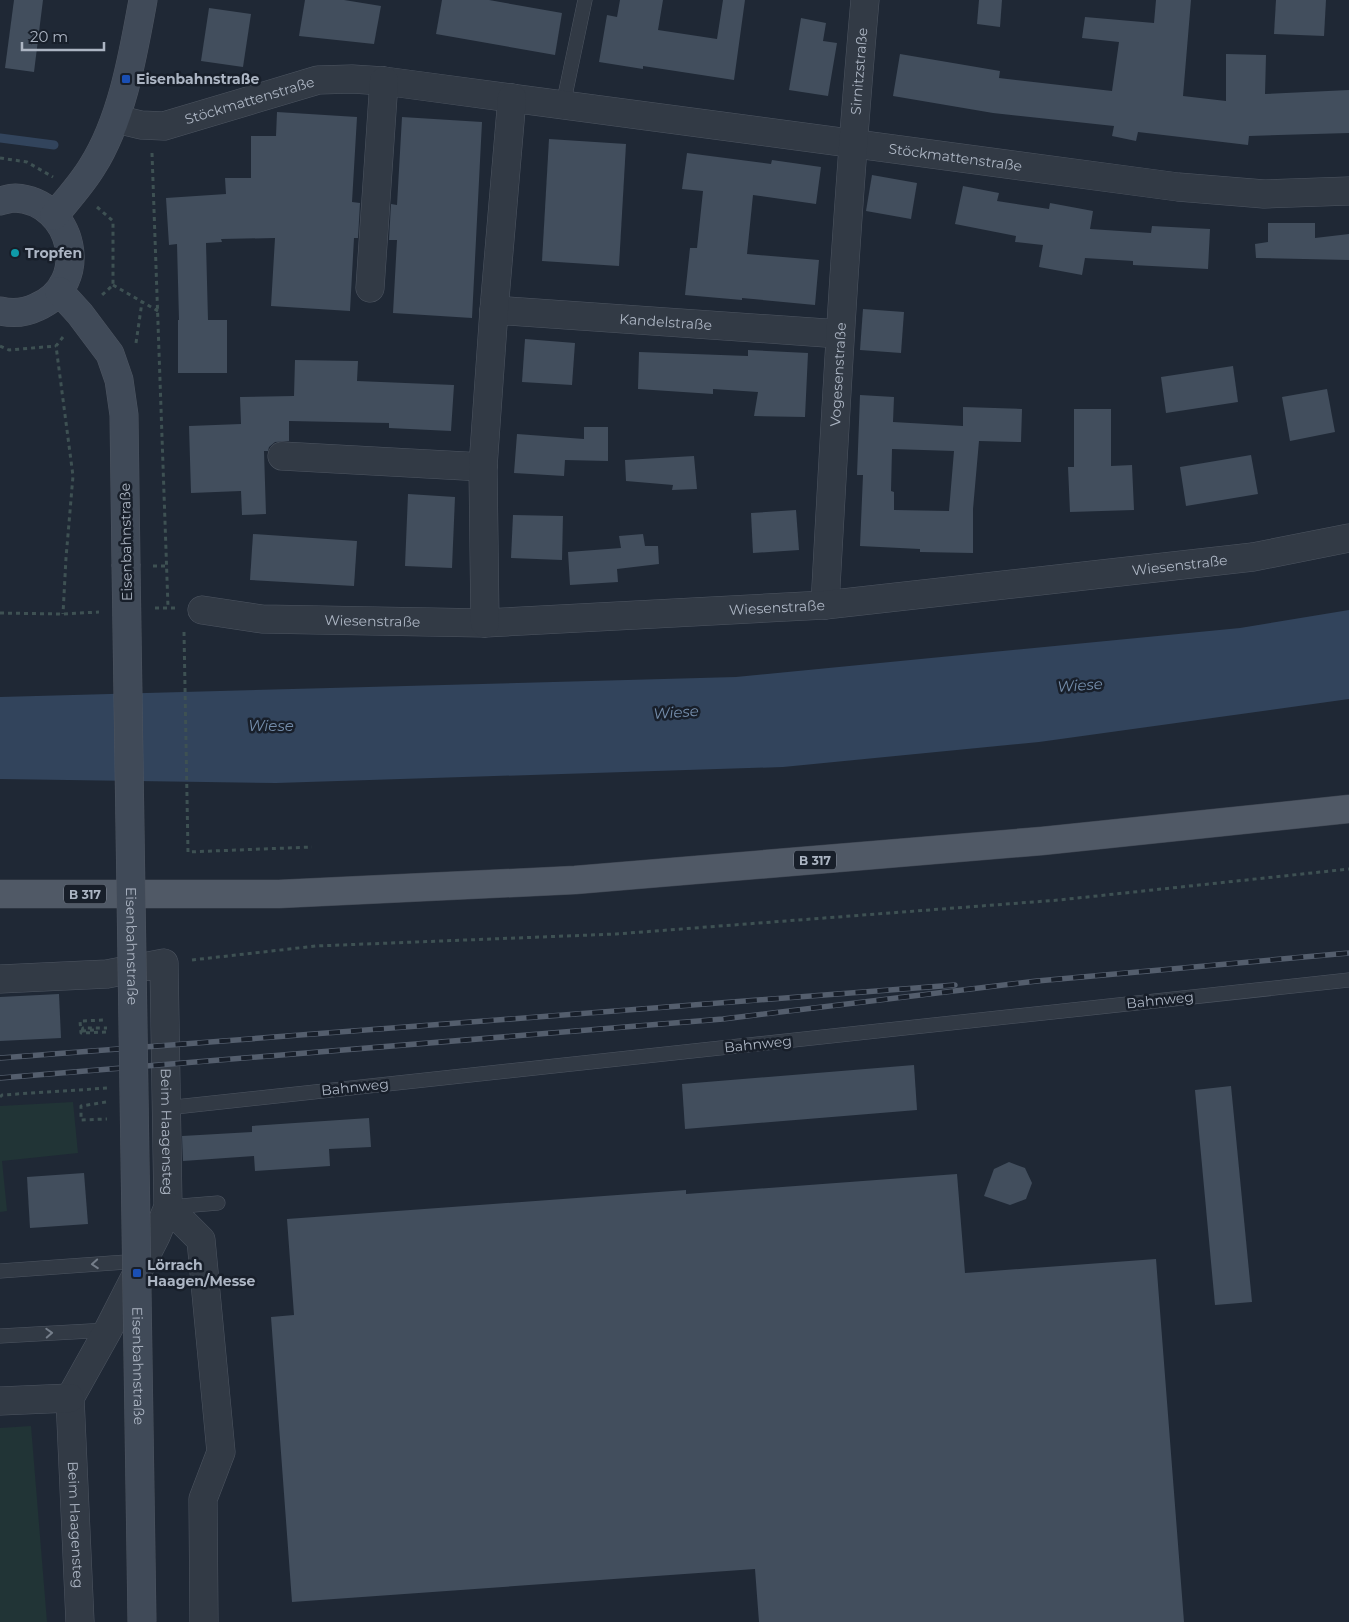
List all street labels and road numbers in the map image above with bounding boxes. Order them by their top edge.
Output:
street label: Sirnitzstraße [846,27,872,115]
street label: Stöckmattenstraße [183,73,317,128]
street label: Stöckmattenstraße [888,139,1023,175]
street label: Kandelstraße [619,310,713,334]
street label: Vogesenstraße [826,322,850,427]
street label: Eisenbahnstraße [116,483,136,601]
street label: Wiesenstraße [1131,551,1228,580]
street label: Wiesenstraße [728,596,825,619]
street label: Wiesenstraße [324,611,420,631]
road number: B 317 [794,850,836,870]
road number: B 317 [64,884,106,904]
street label: Eisenbahnstraße [122,887,142,1005]
street label: Bahnweg [1125,988,1195,1012]
street label: Bahnweg [723,1032,793,1056]
street label: Beim Haagensteg [157,1068,177,1196]
street label: Bahnweg [320,1075,390,1099]
street label: Eisenbahnstraße [128,1307,148,1425]
street label: Beim Haagensteg [64,1461,87,1589]

